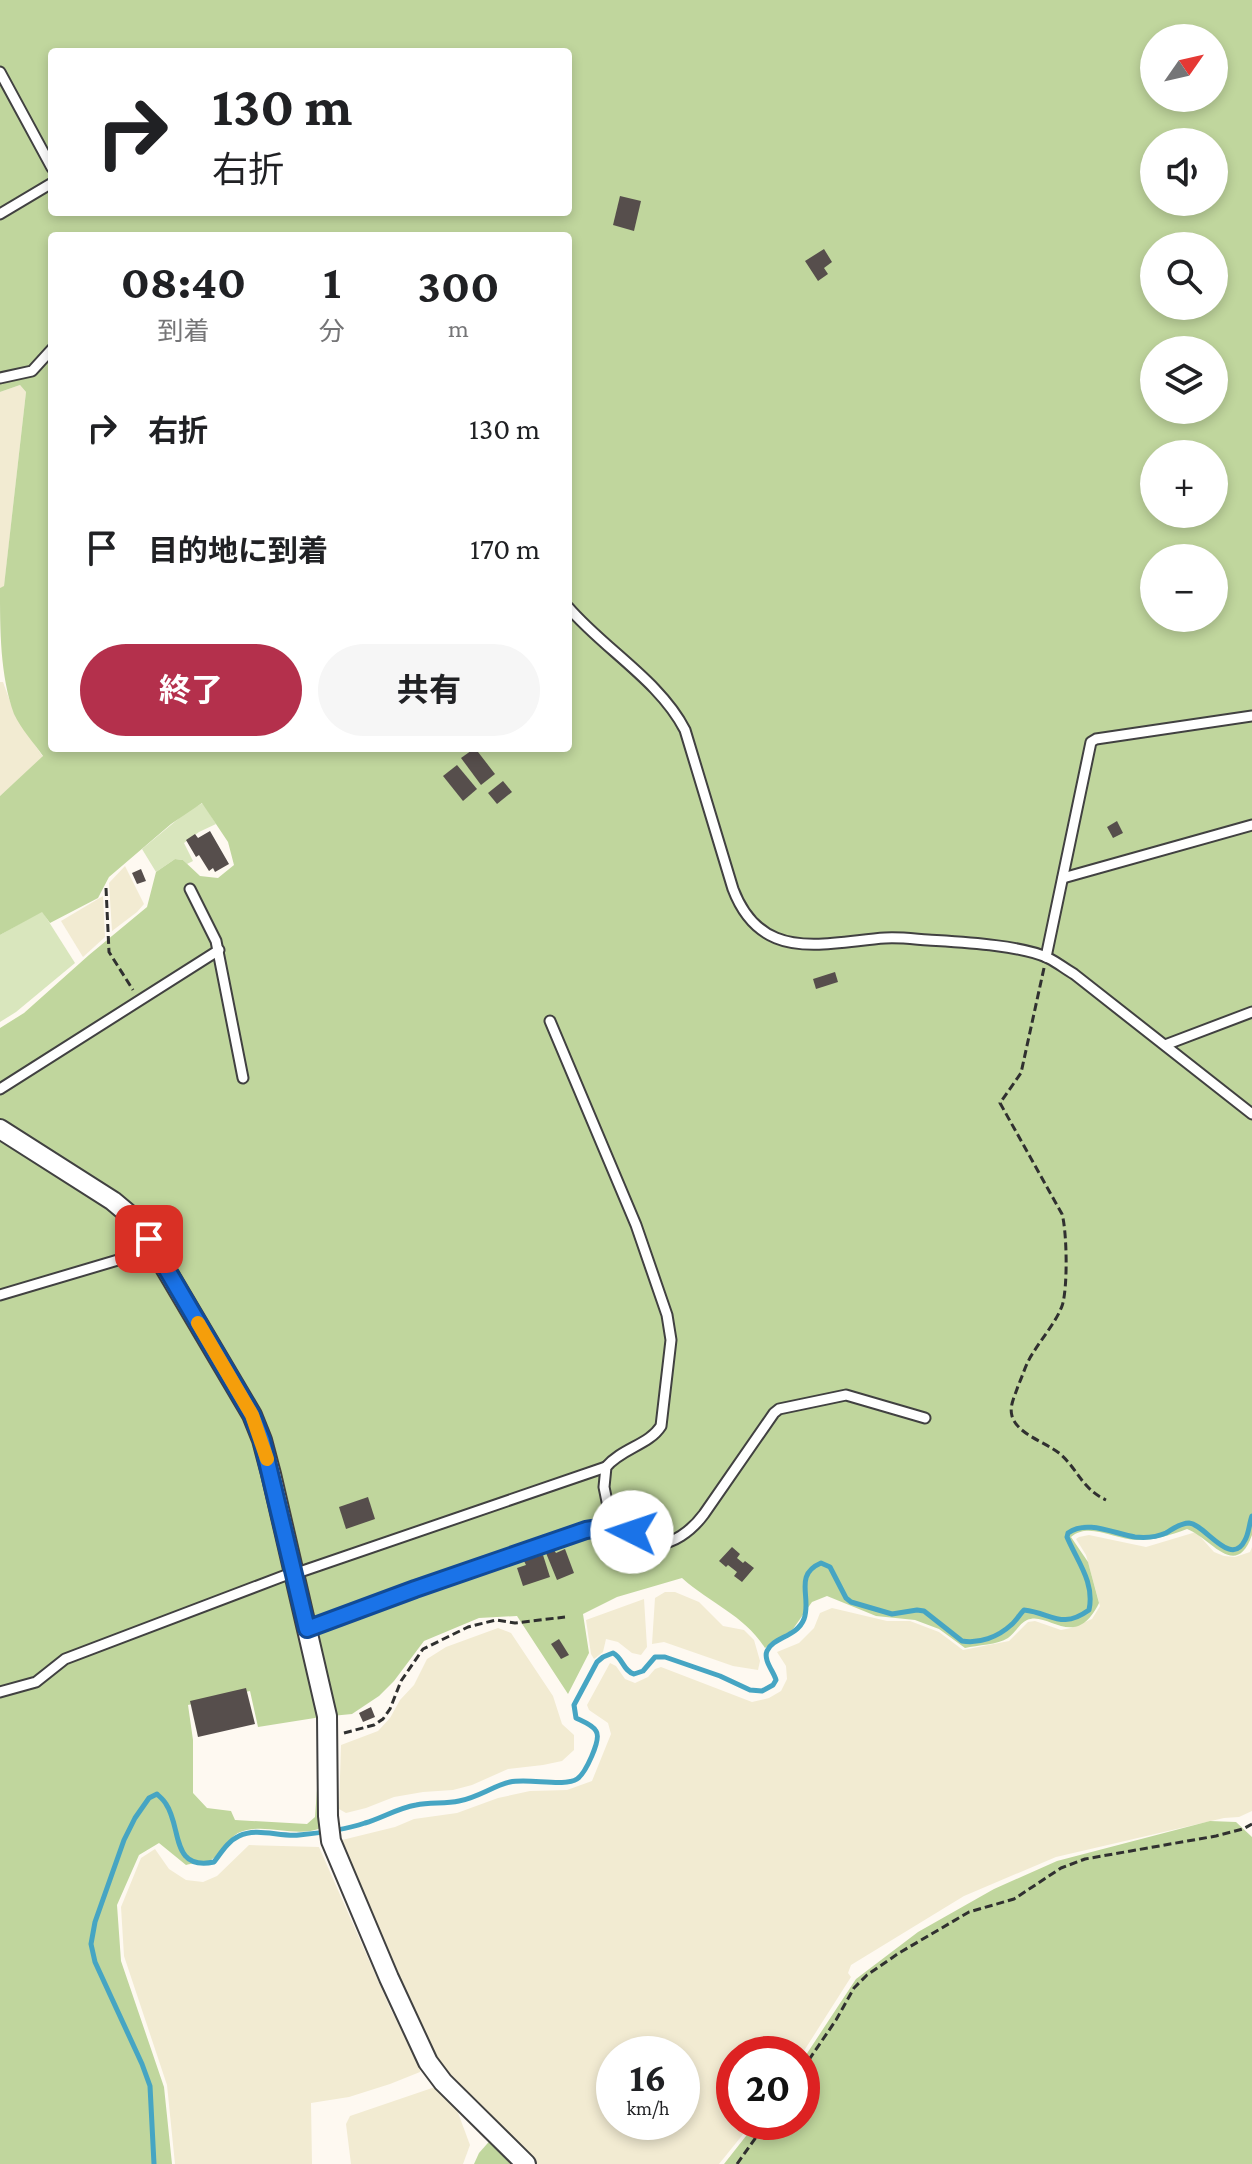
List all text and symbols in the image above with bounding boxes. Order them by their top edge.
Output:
north arrow [1140,24,1228,112]
map controls [1140,24,1228,632]
text: 130 m [212,75,353,137]
icon: right [80,80,184,184]
button: sound [1140,128,1228,216]
text: 右折 [212,150,284,190]
button: search [1140,232,1228,320]
text: 08:40 [121,255,246,308]
text: 1 [323,255,341,308]
text: 300 [418,259,499,312]
text: m [448,314,469,343]
text: 到着 [157,317,209,346]
text: 分 [319,317,345,346]
button: layers [1140,336,1228,424]
icon: right [80,406,124,450]
text: 130 m [469,412,540,445]
text: 右折 [148,414,208,447]
button: + [1140,440,1228,528]
icon: arrive [80,526,124,570]
text: 170 m [470,532,540,565]
text: 目的地に到着 [148,534,328,567]
button: − [1140,544,1228,632]
button: 終了 [80,644,302,736]
button: 共有 [318,644,540,736]
pin [115,1205,183,1273]
icon: arrive [127,1217,171,1261]
position arrow [590,1490,674,1574]
speed limit sign: 20 [716,2036,820,2140]
text: 16 [630,2055,666,2100]
text: km/h [626,2097,670,2119]

